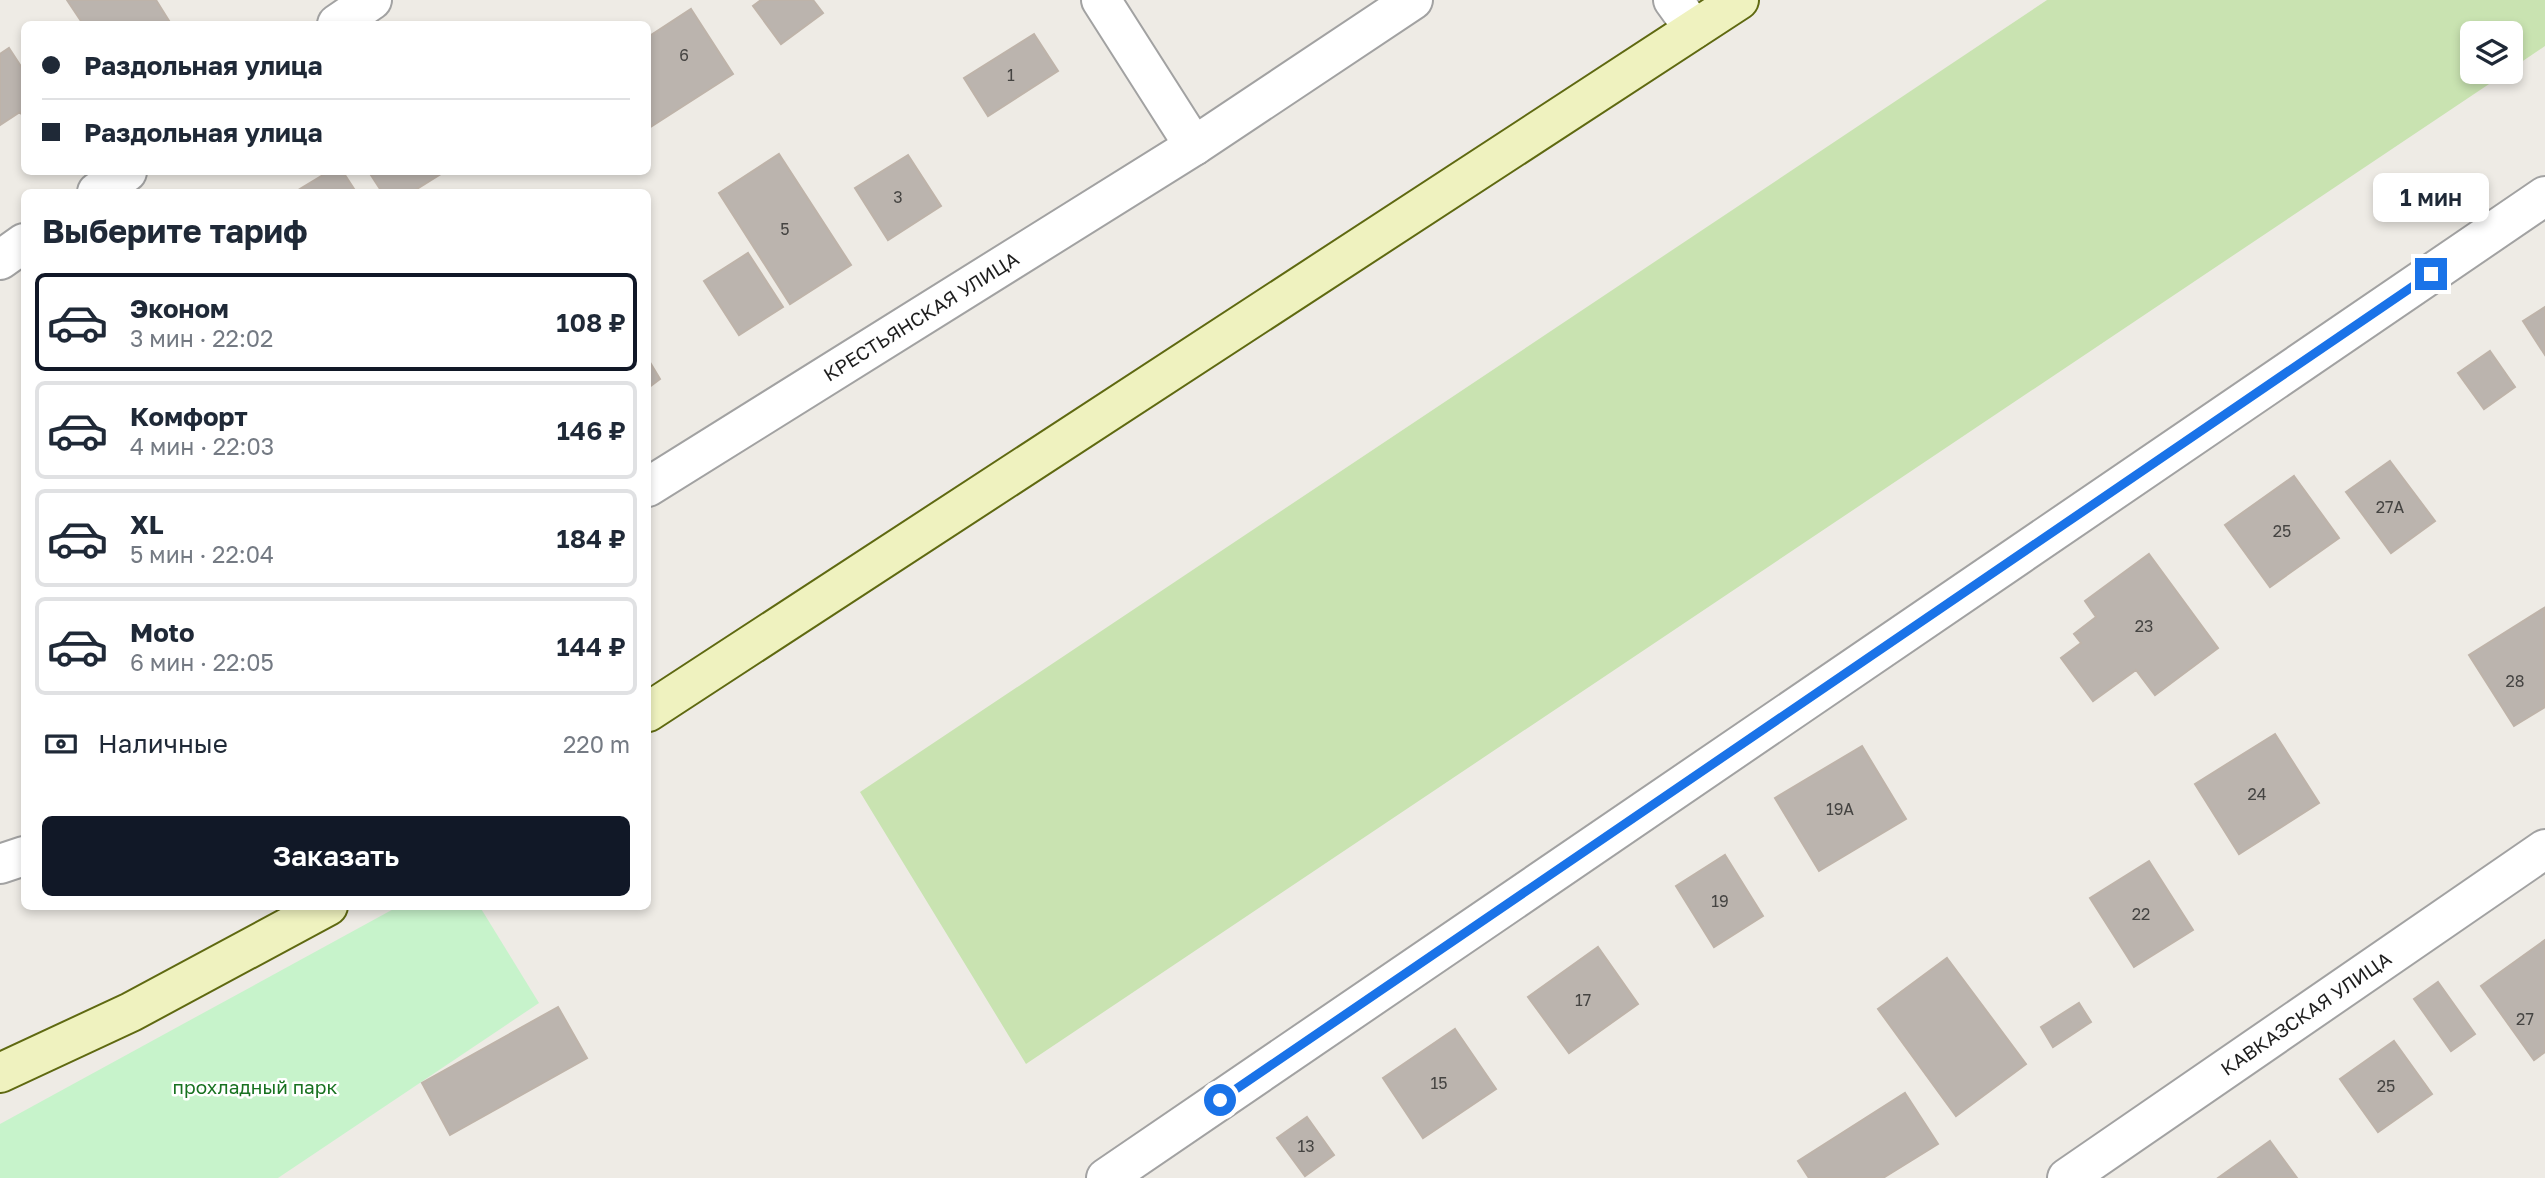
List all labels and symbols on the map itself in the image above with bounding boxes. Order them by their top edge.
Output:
house number: 6 [679,45,689,65]
house number: 1 [1007,65,1015,85]
callout: 1 мин [2373,173,2489,222]
house number: 3 [893,187,903,207]
house number: 5 [780,219,790,239]
street label: КРЕСТЬЯНСКАЯ УЛИЦА [819,246,1023,386]
route end [2415,258,2447,290]
house number: 27А [2376,497,2405,517]
house number: 25 [2273,521,2291,541]
house number: 23 [2135,616,2153,636]
house number: 28 [2505,671,2525,691]
house number: 24 [2247,784,2267,804]
house number: 19А [1826,799,1854,819]
house number: 19 [1711,891,1729,911]
house number: 22 [2132,904,2150,924]
street label: КАВКАЗСКАЯ УЛИЦА [2216,946,2395,1080]
house number: 17 [1575,990,1591,1010]
house number: 27 [2516,1009,2534,1029]
house number: 15 [1430,1073,1448,1093]
park label: прохладный парк [173,1075,337,1098]
house number: 25 [2377,1076,2395,1096]
route start [1204,1084,1236,1116]
house number: 13 [1297,1136,1315,1156]

